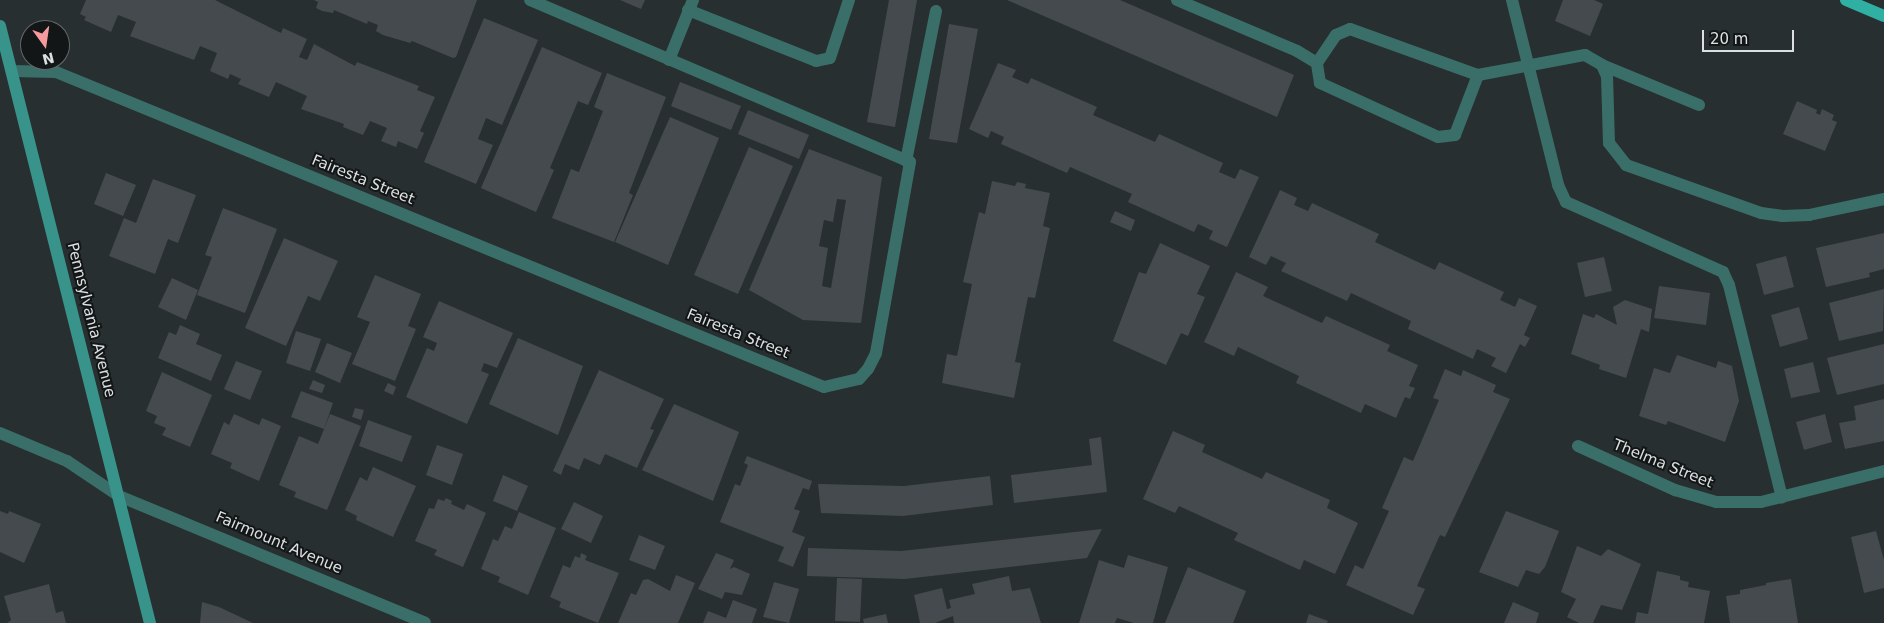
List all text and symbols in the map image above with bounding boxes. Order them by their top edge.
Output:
north arrow [20,20,70,70]
scale bar [1704,20,1796,52]
text: 20 m [1710,30,1748,48]
text: N [41,49,56,68]
street label: Fairesta Street [309,151,417,209]
street label: Pennsylvania Avenue [63,241,119,399]
street label: Fairesta Street [684,305,792,363]
street label: Thelma Street [1610,436,1716,492]
street label: Fairmount Avenue [213,508,345,578]

